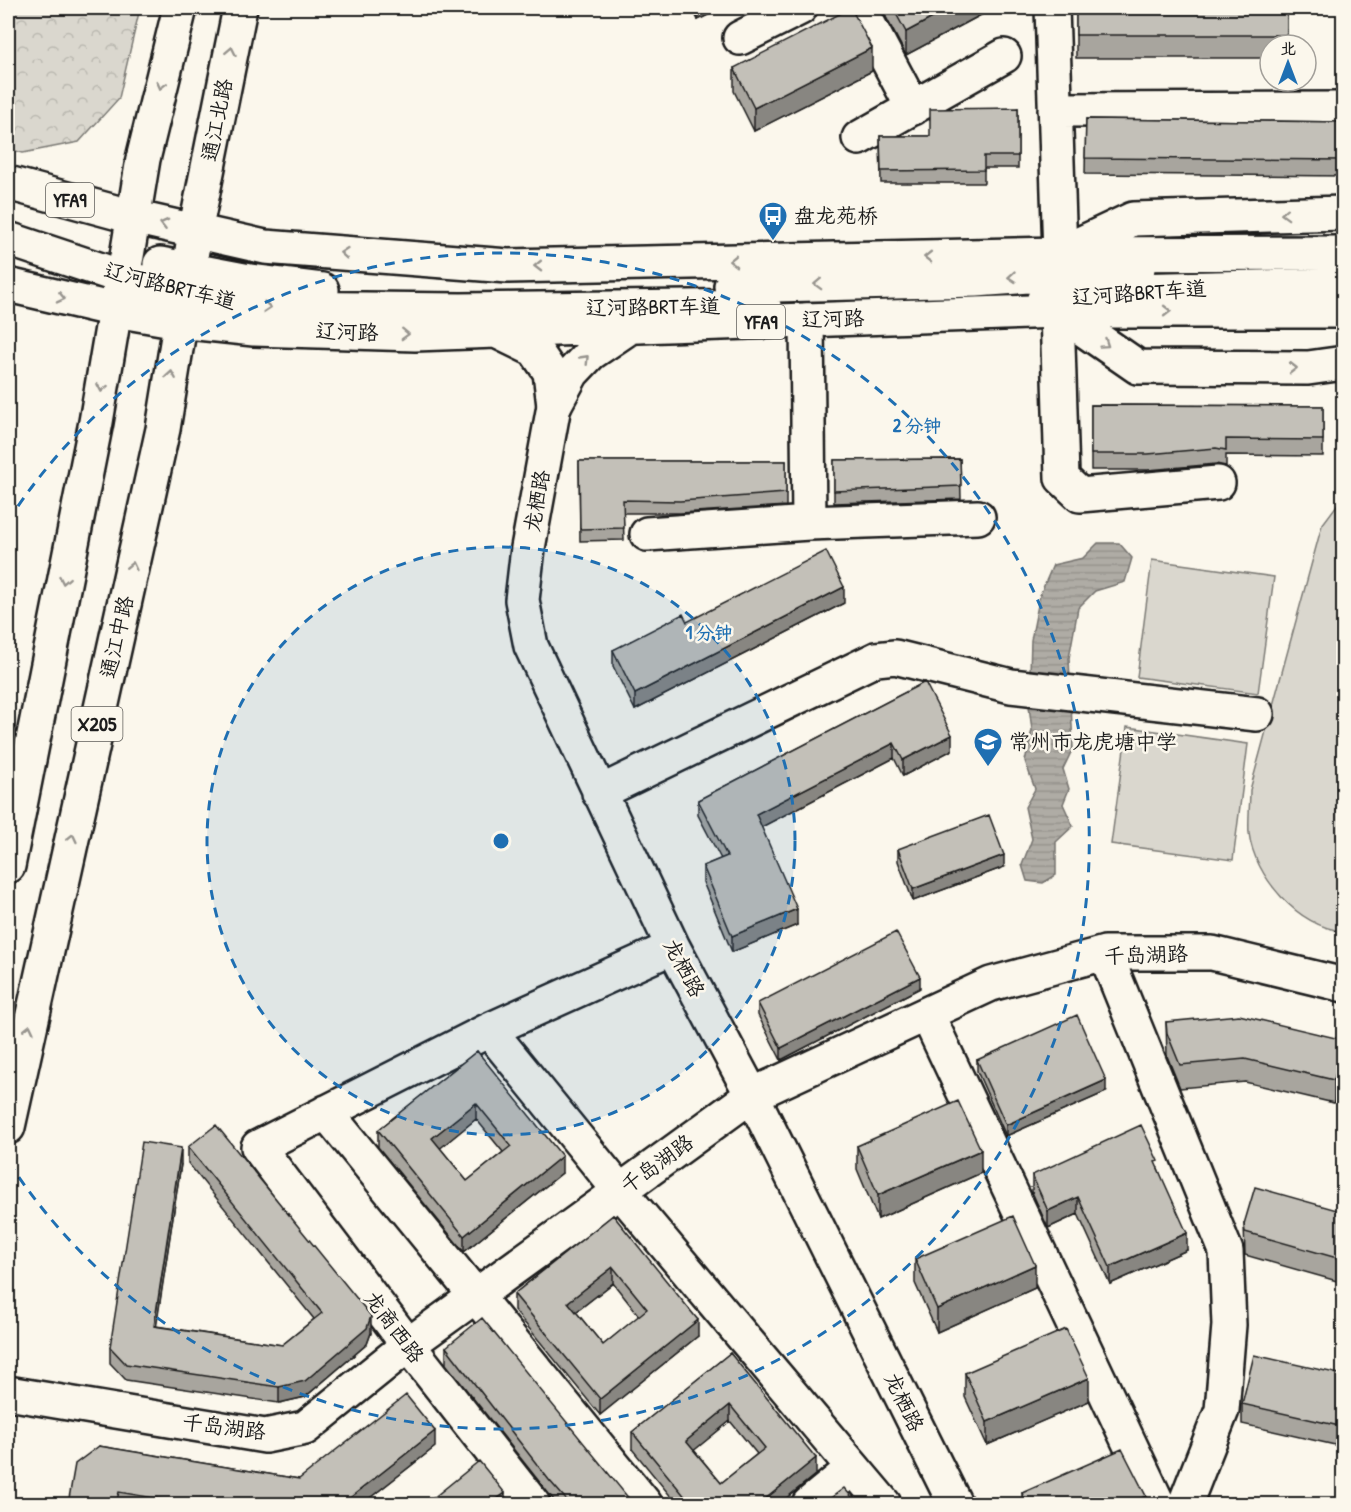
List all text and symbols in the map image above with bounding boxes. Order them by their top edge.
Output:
north arrow [1258,33,1318,93]
text: 北 [1280,37,1296,59]
one-way arrow [224,46,237,56]
street label: 通江北路 [194,76,239,164]
one-way arrow [156,80,169,90]
road number: YFA9 [46,183,94,217]
bus stop icon: 盘龙苑桥 [757,200,789,242]
place label: 盘龙苑桥 [794,201,878,230]
one-way arrow [1281,208,1290,221]
one-way arrow [159,219,169,232]
one-way arrow [339,247,348,260]
one-way arrow [924,251,933,263]
street label: 辽河路BRT车道 [101,255,239,316]
one-way arrow [729,255,738,268]
one-way arrow [534,260,543,272]
one-way arrow [1008,270,1017,283]
street label: 辽河路BRT车道 [1071,273,1207,312]
one-way arrow [813,278,822,290]
one-way arrow [56,291,66,304]
street label: 辽河路BRT车道 [585,291,721,322]
one-way arrow [262,300,271,313]
street label: 辽河路 [801,303,865,334]
road number: YFA9 [737,305,785,339]
one-way arrow [1162,305,1171,317]
street label: 辽河路 [315,316,379,347]
one-way arrow [401,328,410,340]
one-way arrow [1098,337,1109,348]
one-way arrow [578,356,589,366]
one-way arrow [1289,362,1298,374]
one-way arrow [165,370,177,380]
one-way arrow [96,383,109,393]
text: 2 分钟 [893,413,941,438]
street label: 龙栖路 [517,467,556,534]
one-way arrow [125,561,138,571]
one-way arrow [59,574,72,584]
street label: 通江中路 [93,593,140,681]
text: 1 分钟 [686,620,732,645]
road number: X205 [72,707,122,741]
school or university icon: 常州市龙虎塘中学 [972,726,1004,768]
place label: 常州市龙虎塘中学 [1009,727,1177,756]
centre of rings [491,831,511,851]
one-way arrow [64,834,77,844]
street label: 龙栖路 [657,933,712,1002]
street label: 千岛湖路 [1104,939,1188,970]
one-way arrow [22,1024,35,1034]
street label: 千岛湖路 [614,1127,699,1200]
street label: 龙商西路 [358,1284,431,1369]
street label: 龙栖路 [878,1367,931,1436]
street label: 千岛湖路 [181,1407,268,1446]

